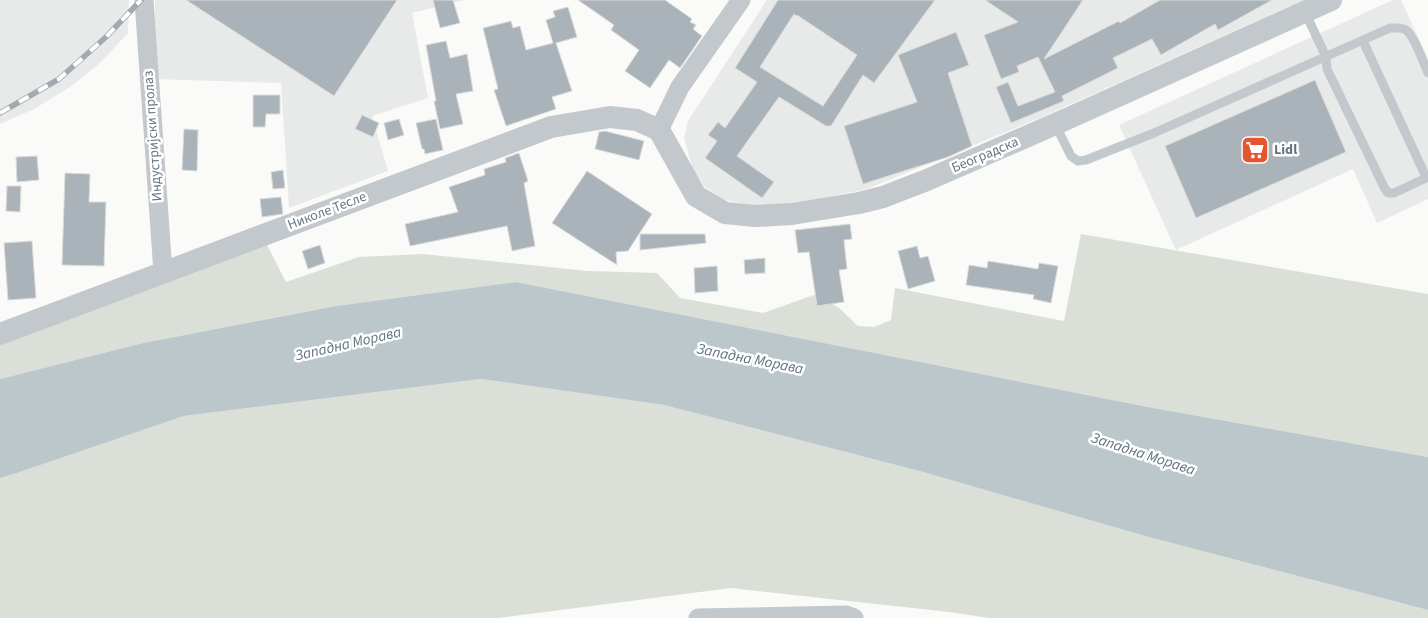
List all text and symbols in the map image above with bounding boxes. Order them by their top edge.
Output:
street label: Индустријски пролаз [138,70,168,202]
street label: Београдска [949,132,1021,178]
supermarket icon: Lidl [1240,135,1270,165]
place label: Lidl [1274,140,1297,160]
street label: Николе Тесле [285,187,369,235]
water label: Западна Морава [293,322,403,366]
water label: Западна Морава [695,338,805,380]
water label: Западна Морава [1088,427,1198,481]

